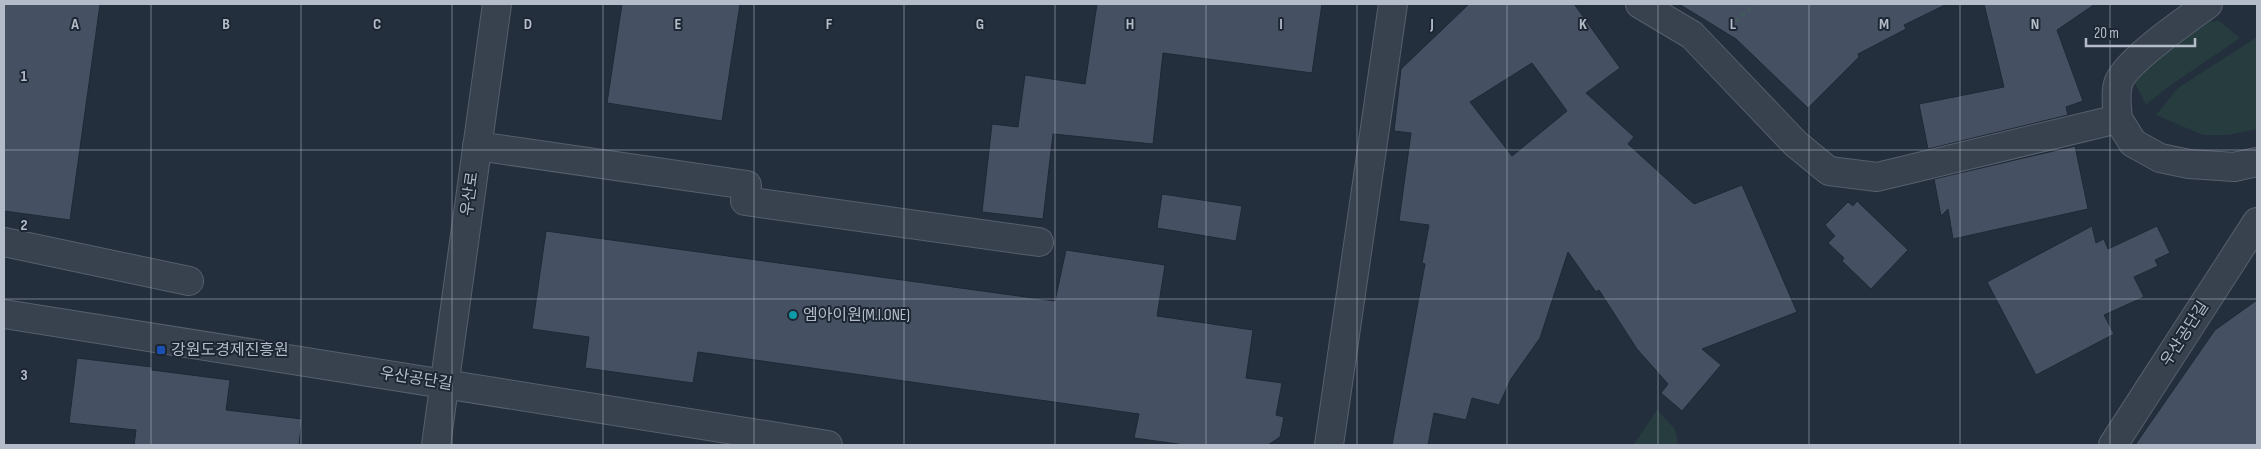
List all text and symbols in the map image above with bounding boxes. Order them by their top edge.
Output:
text: A [70,15,79,34]
text: B [222,15,230,34]
text: C [373,15,381,34]
text: D [524,15,532,34]
text: E [675,15,682,34]
text: F [826,15,833,34]
text: G [976,15,984,34]
text: H [1126,15,1134,34]
text: I [1279,15,1283,34]
text: J [1429,15,1434,34]
text: K [1579,15,1587,34]
text: L [1730,15,1737,34]
text: M [1879,15,1889,34]
text: N [2031,15,2039,34]
scale bar [2086,15,2195,47]
text: 20 m [2094,24,2119,43]
text: 1 [21,67,28,86]
street label: 우산로 [458,171,483,217]
text: 2 [20,216,28,235]
street label: 우산공단길 [2157,298,2213,370]
place label: 엠아이원(M.I.ONE) [803,306,910,325]
marker: 엠아이원(M.I.ONE) [787,309,799,321]
place label: 강원도경제진흥원 [171,341,289,360]
marker: 강원도경제진흥원 [155,344,167,356]
street label: 우산공단길 [378,364,454,394]
text: 3 [20,366,28,385]

